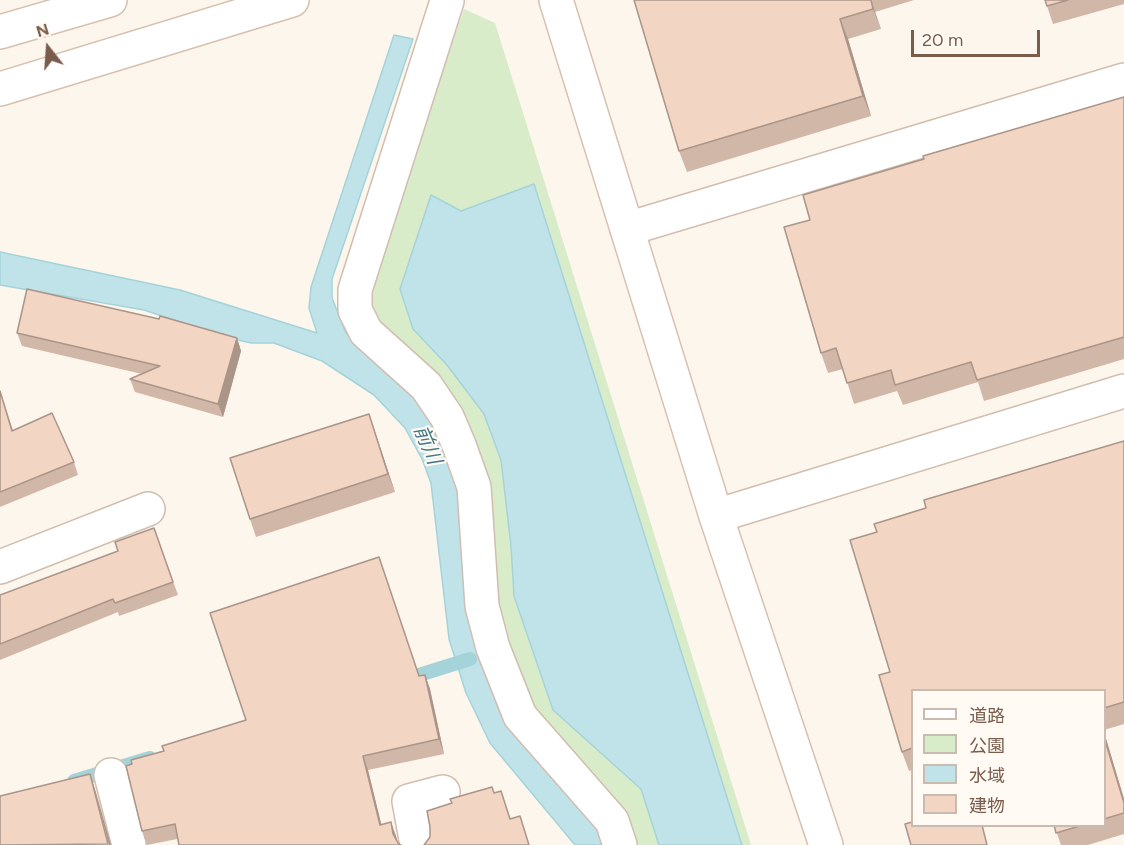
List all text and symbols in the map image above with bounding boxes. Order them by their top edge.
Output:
north arrow [18,18,78,78]
scale bar [914,18,1043,56]
text: N [34,19,51,41]
text: 20 m [922,29,963,51]
water label: 前川 [408,422,446,468]
legend [911,689,1106,827]
text: 道路 [969,705,1005,727]
text: 公園 [969,735,1005,757]
text: 水域 [969,765,1005,787]
text: 建物 [969,795,1005,817]

